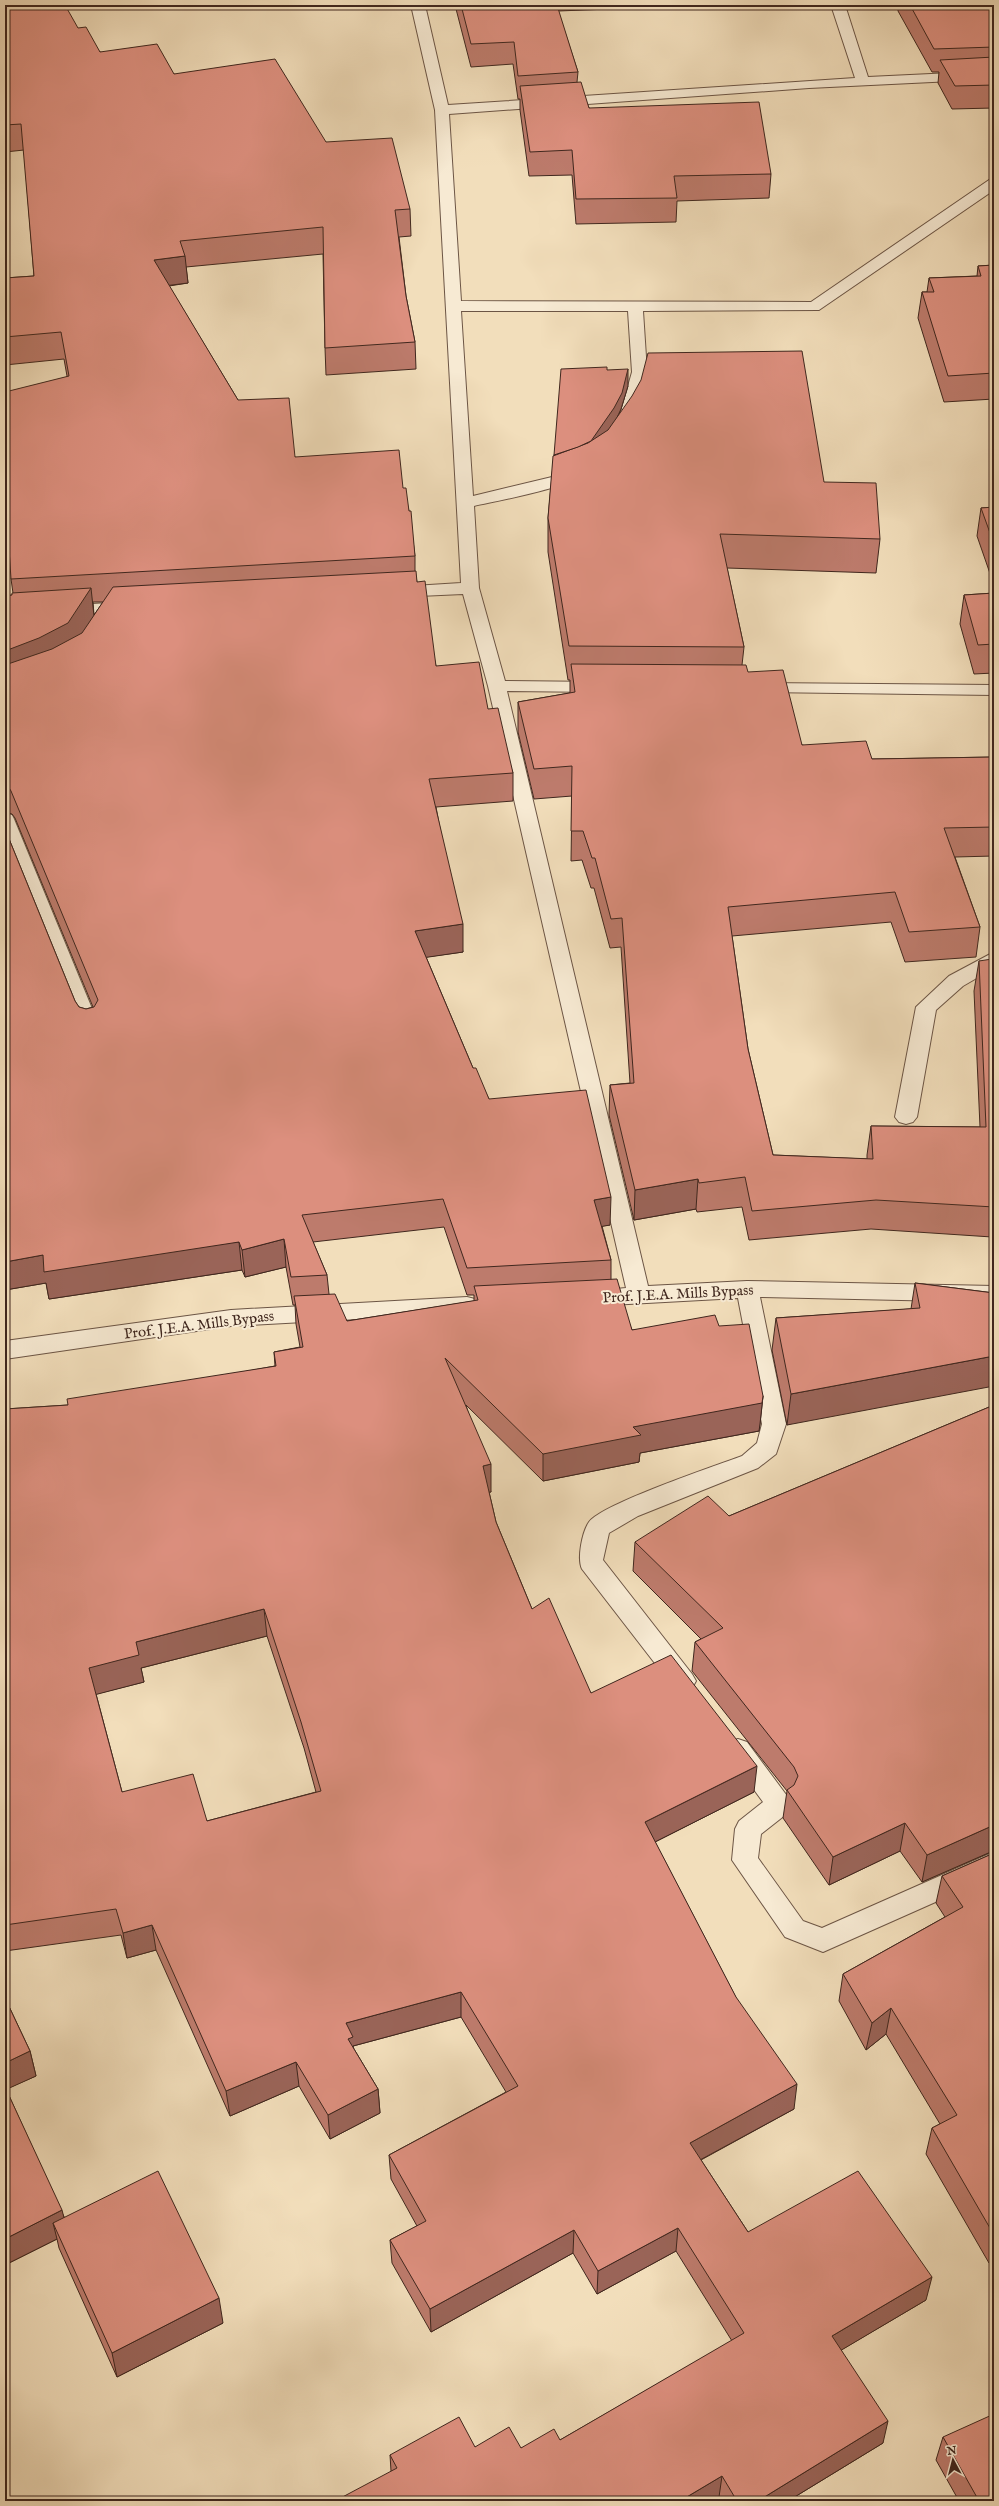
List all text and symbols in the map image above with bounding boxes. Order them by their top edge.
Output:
street label: Prof. J.E.A. Mills Bypass [602,1281,754,1307]
street label: Prof. J.E.A. Mills Bypass [123,1306,275,1344]
north arrow [933,2440,973,2480]
text: N [945,2443,958,2459]

